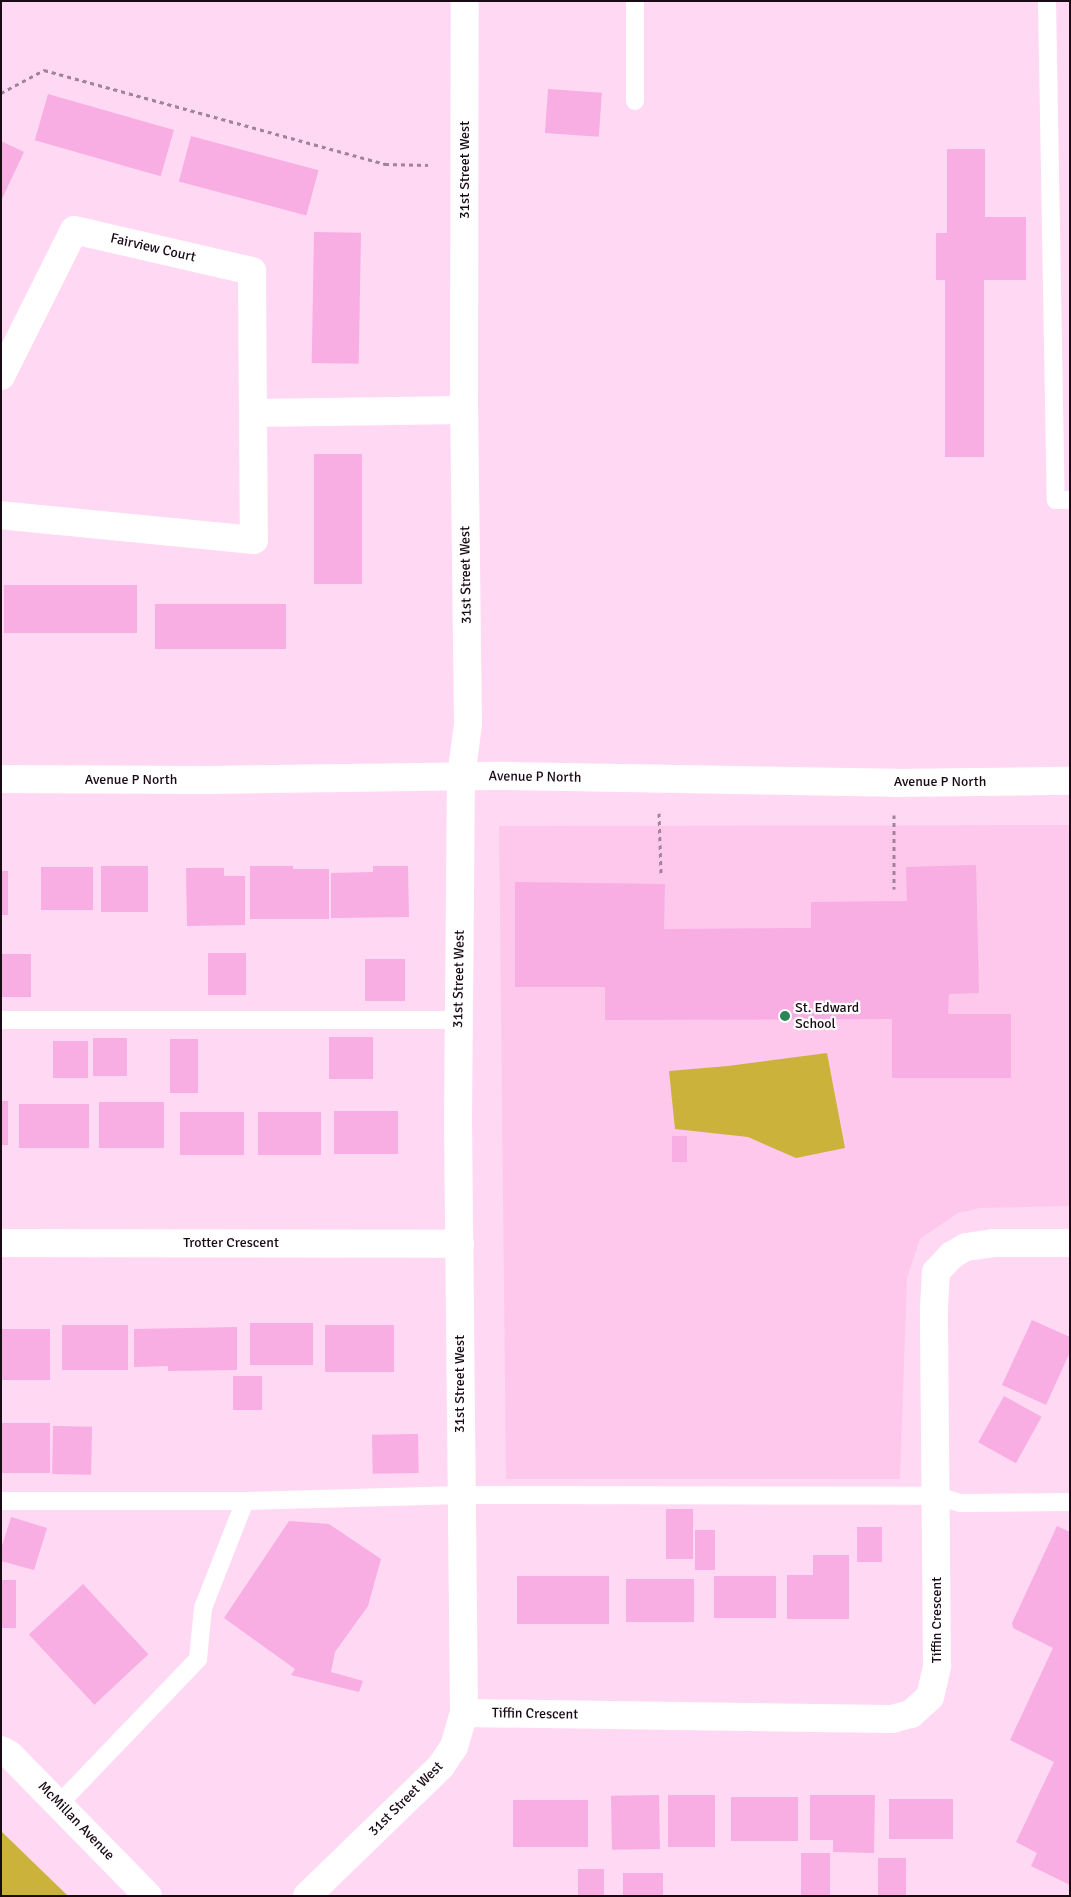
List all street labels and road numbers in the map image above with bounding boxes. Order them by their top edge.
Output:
street label: 31st Street West [457,121,473,219]
street label: Fairview Court [109,230,197,266]
street label: 31st Street West [457,526,475,624]
street label: Avenue P North [489,768,581,786]
street label: Avenue P North [85,772,177,788]
street label: Avenue P North [894,774,986,790]
street label: 31st Street West [450,930,468,1028]
street label: Trotter Crescent [183,1235,279,1251]
street label: 31st Street West [452,1335,468,1433]
street label: Tiffin Crescent [929,1577,945,1663]
street label: Tiffin Crescent [492,1705,578,1723]
street label: 31st Street West [365,1758,447,1840]
street label: McMillan Avenue [34,1778,118,1864]

